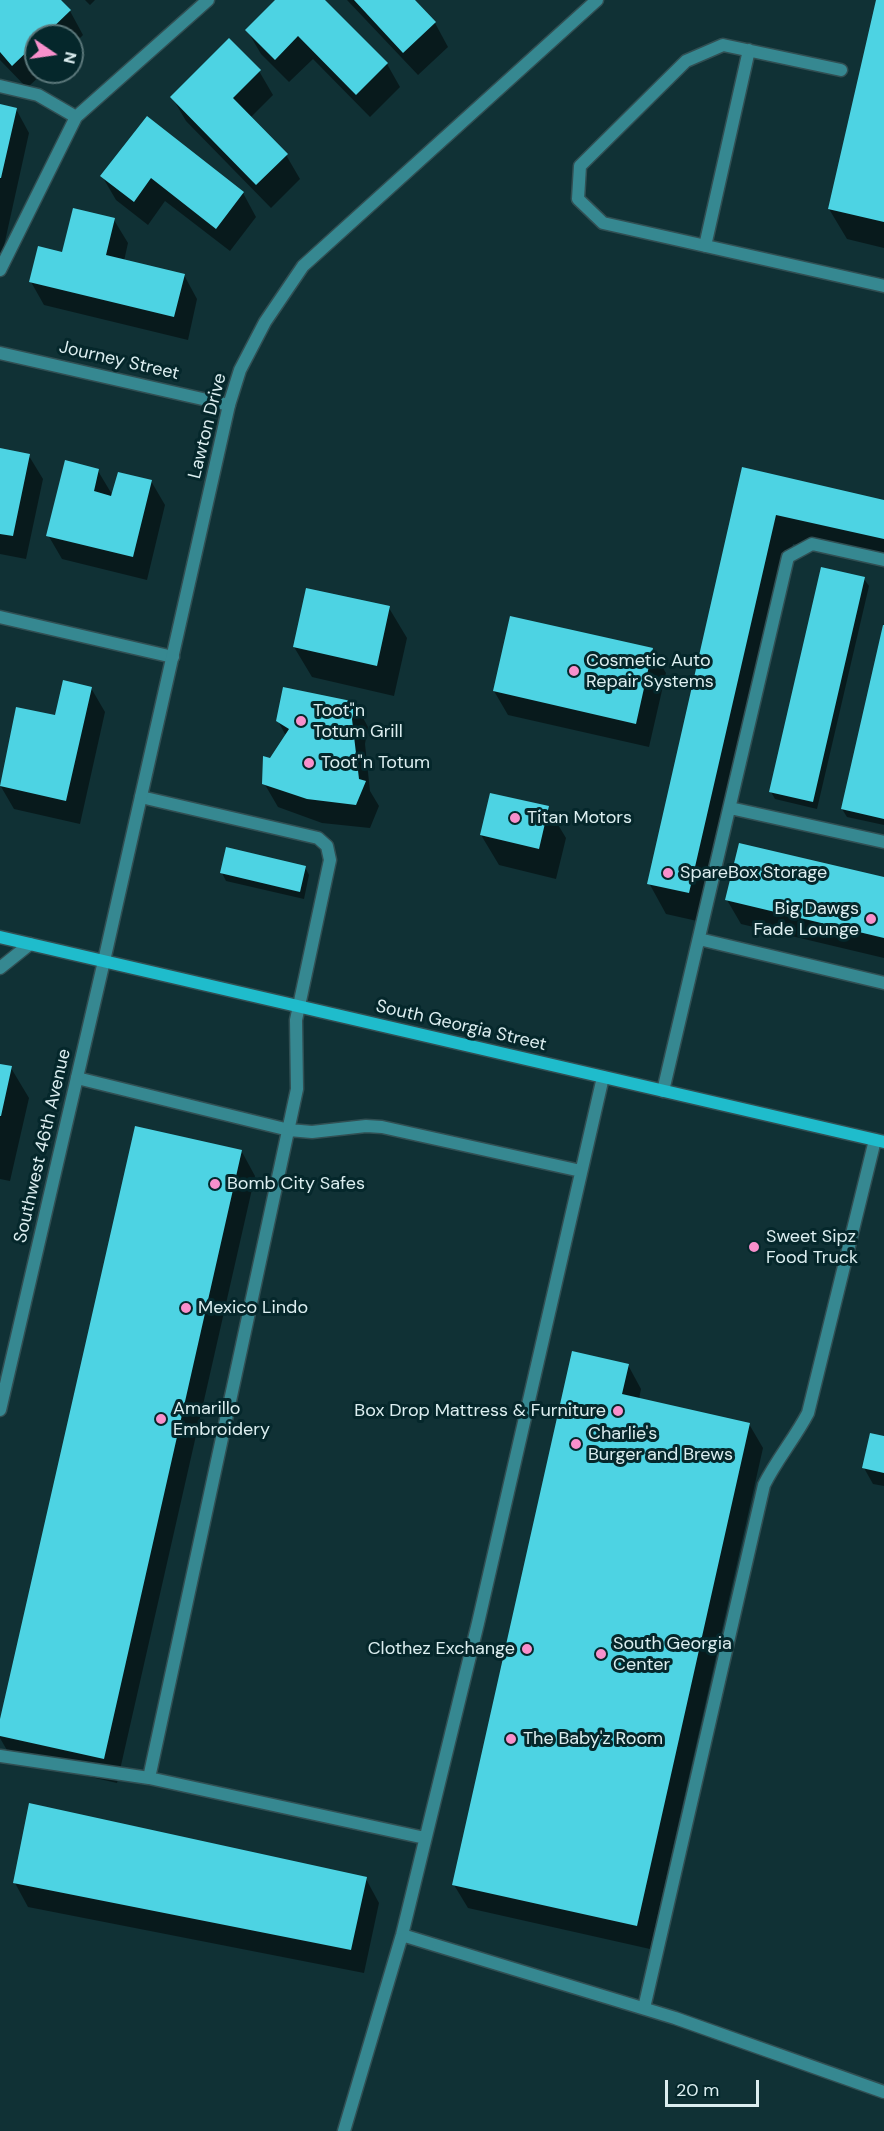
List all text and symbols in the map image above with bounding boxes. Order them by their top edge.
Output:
north arrow [24,24,84,84]
text: N [59,50,82,66]
street label: Journey Street [57,337,181,385]
street label: Lawton Drive [184,371,232,481]
place label: Cosmetic Auto Repair Systems [586,650,714,692]
marker: Cosmetic Auto Repair Systems [567,664,581,678]
place label: Toot"n Totum Grill [313,700,403,742]
marker: Toot"n Totum Grill [294,714,308,728]
place label: Toot"n Totum [321,752,430,774]
marker: Toot"n Totum [302,756,316,770]
place label: Titan Motors [527,807,632,829]
marker: Titan Motors [508,811,522,825]
place label: SpareBox Storage [680,862,827,884]
marker: SpareBox Storage [661,866,675,880]
place label: Big Dawgs Fade Lounge [754,898,859,940]
marker: Big Dawgs Fade Lounge [864,912,878,926]
street label: South Georgia Street [374,996,548,1056]
street label: Southwest 46th Avenue [10,1047,76,1245]
place label: Bomb City Safes [227,1173,365,1195]
marker: Bomb City Safes [208,1177,222,1191]
place label: Sweet Sipz Food Truck [766,1226,858,1268]
marker: Sweet Sipz Food Truck [747,1240,761,1254]
place label: Mexico Lindo [198,1297,308,1319]
marker: Mexico Lindo [179,1301,193,1315]
place label: Amarillo Embroidery [173,1398,270,1440]
place label: Box Drop Mattress & Furniture [354,1400,606,1422]
marker: Box Drop Mattress & Furniture [611,1404,625,1418]
marker: Amarillo Embroidery [154,1412,168,1426]
place label: Charlie's Burger and Brews [588,1423,733,1466]
marker: Charlie's Burger and Brews [569,1437,583,1451]
place label: South Georgia Center [613,1633,732,1676]
place label: Clothez Exchange [368,1638,515,1660]
marker: Clothez Exchange [520,1642,534,1656]
marker: South Georgia Center [594,1647,608,1661]
place label: The Baby'z Room [523,1728,663,1750]
marker: The Baby'z Room [504,1732,518,1746]
scale bar [668,2068,762,2106]
text: 20 m [676,2078,719,2102]

